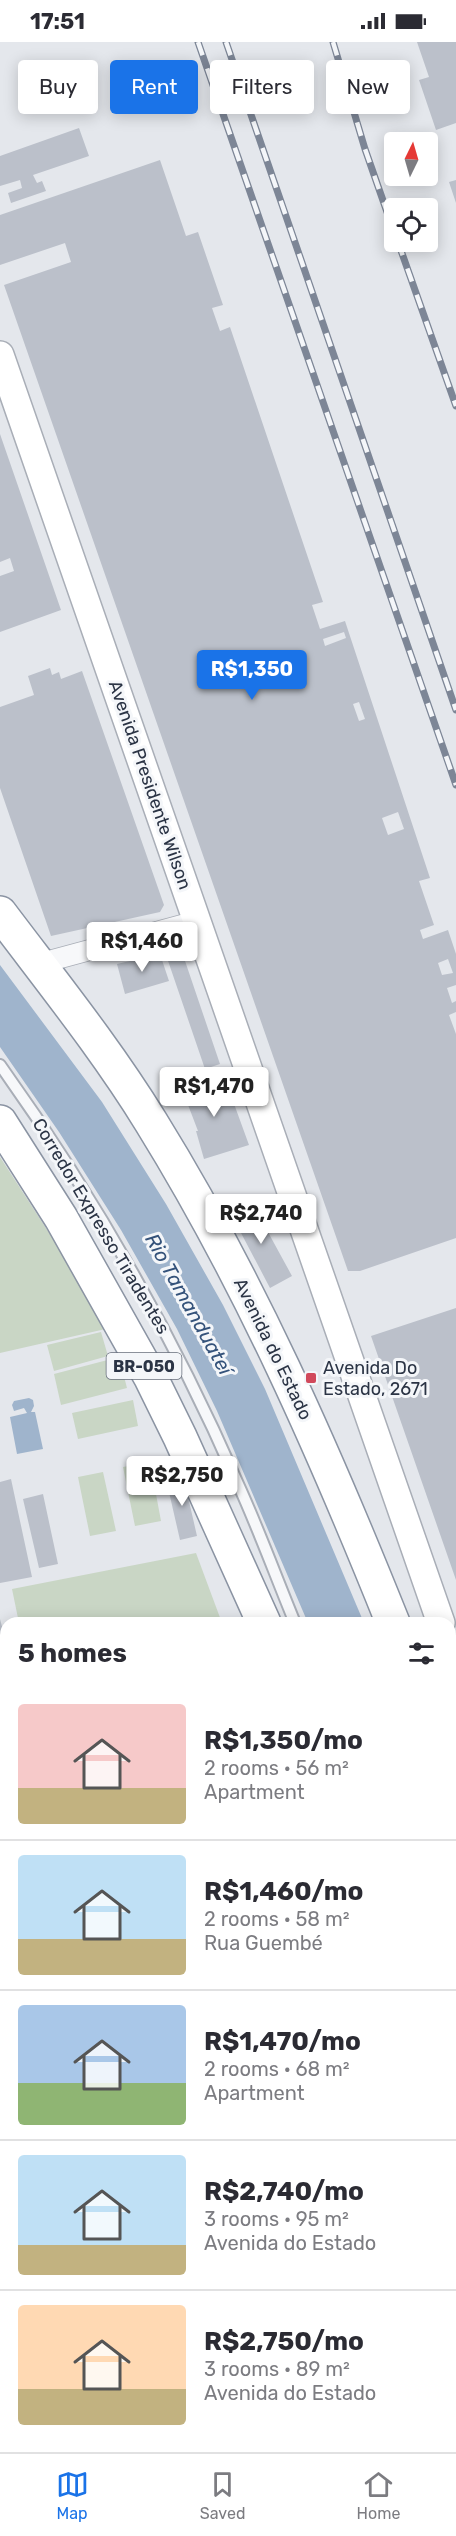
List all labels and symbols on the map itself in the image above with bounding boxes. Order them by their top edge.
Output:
north arrow [384,132,438,186]
pin: R$1,350 [197,650,307,701]
street label: Avenida Presidente Wilson [104,678,196,892]
pin: R$1,460 [87,922,197,973]
pin: R$1,470 [159,1067,269,1118]
street label: Corredor Expresso Tiradentes [28,1114,174,1338]
pin: R$2,740 [206,1194,316,1245]
water label: Rio Tamanduateí [140,1229,239,1382]
street label: Avenida do Estado [229,1274,317,1424]
road number: BR-050 [106,1353,182,1379]
place label: Avenida Do Estado, 2671 [323,1357,428,1400]
marker: Avenida Do Estado, 2671 [304,1371,318,1385]
pin: R$2,750 [127,1456,237,1507]

